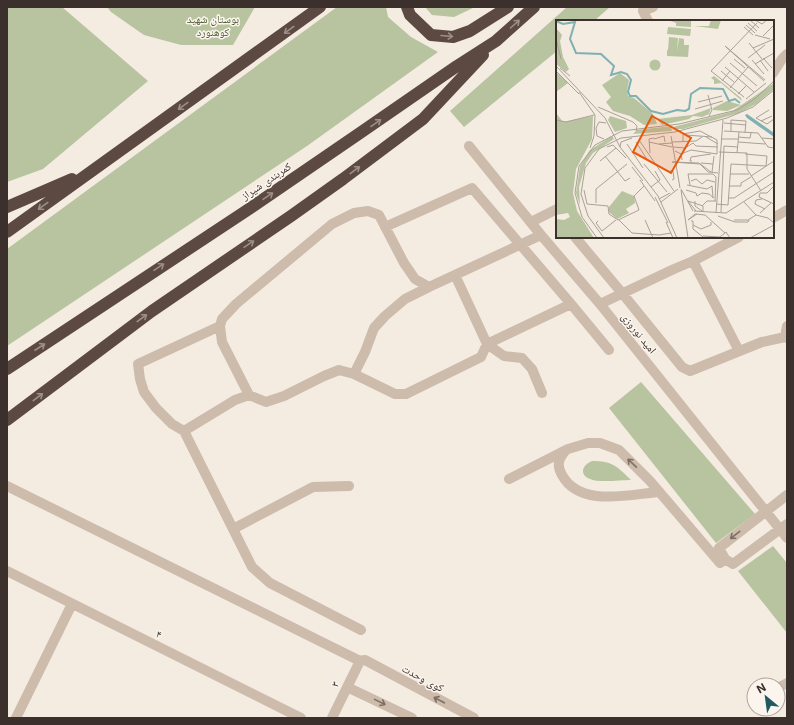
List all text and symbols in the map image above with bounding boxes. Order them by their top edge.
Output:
park label: بوستان شهید کوهنورد [187,12,239,39]
one-way arrow [510,19,520,29]
inset map [556,20,774,238]
one-way arrow [283,26,294,34]
one-way arrow [440,33,453,40]
one-way arrow [178,102,189,110]
one-way arrow [370,119,381,127]
street label: کمربندی شیراز [237,159,294,203]
one-way arrow [350,166,361,174]
one-way arrow [262,192,273,200]
one-way arrow [38,202,49,210]
one-way arrow [243,240,255,248]
one-way arrow [154,263,165,271]
street label: امید نوروزی [618,310,660,356]
one-way arrow [136,314,147,322]
one-way arrow [34,343,45,351]
one-way arrow [33,392,44,401]
one-way arrow [627,458,637,468]
one-way arrow [730,531,741,539]
street label: ۴ [154,627,164,641]
street label: کوی وحدت [400,661,447,695]
north arrow [746,677,786,717]
street label: ۳ [328,679,342,689]
text: N [754,680,768,696]
one-way arrow [433,695,445,703]
one-way arrow [373,699,385,706]

